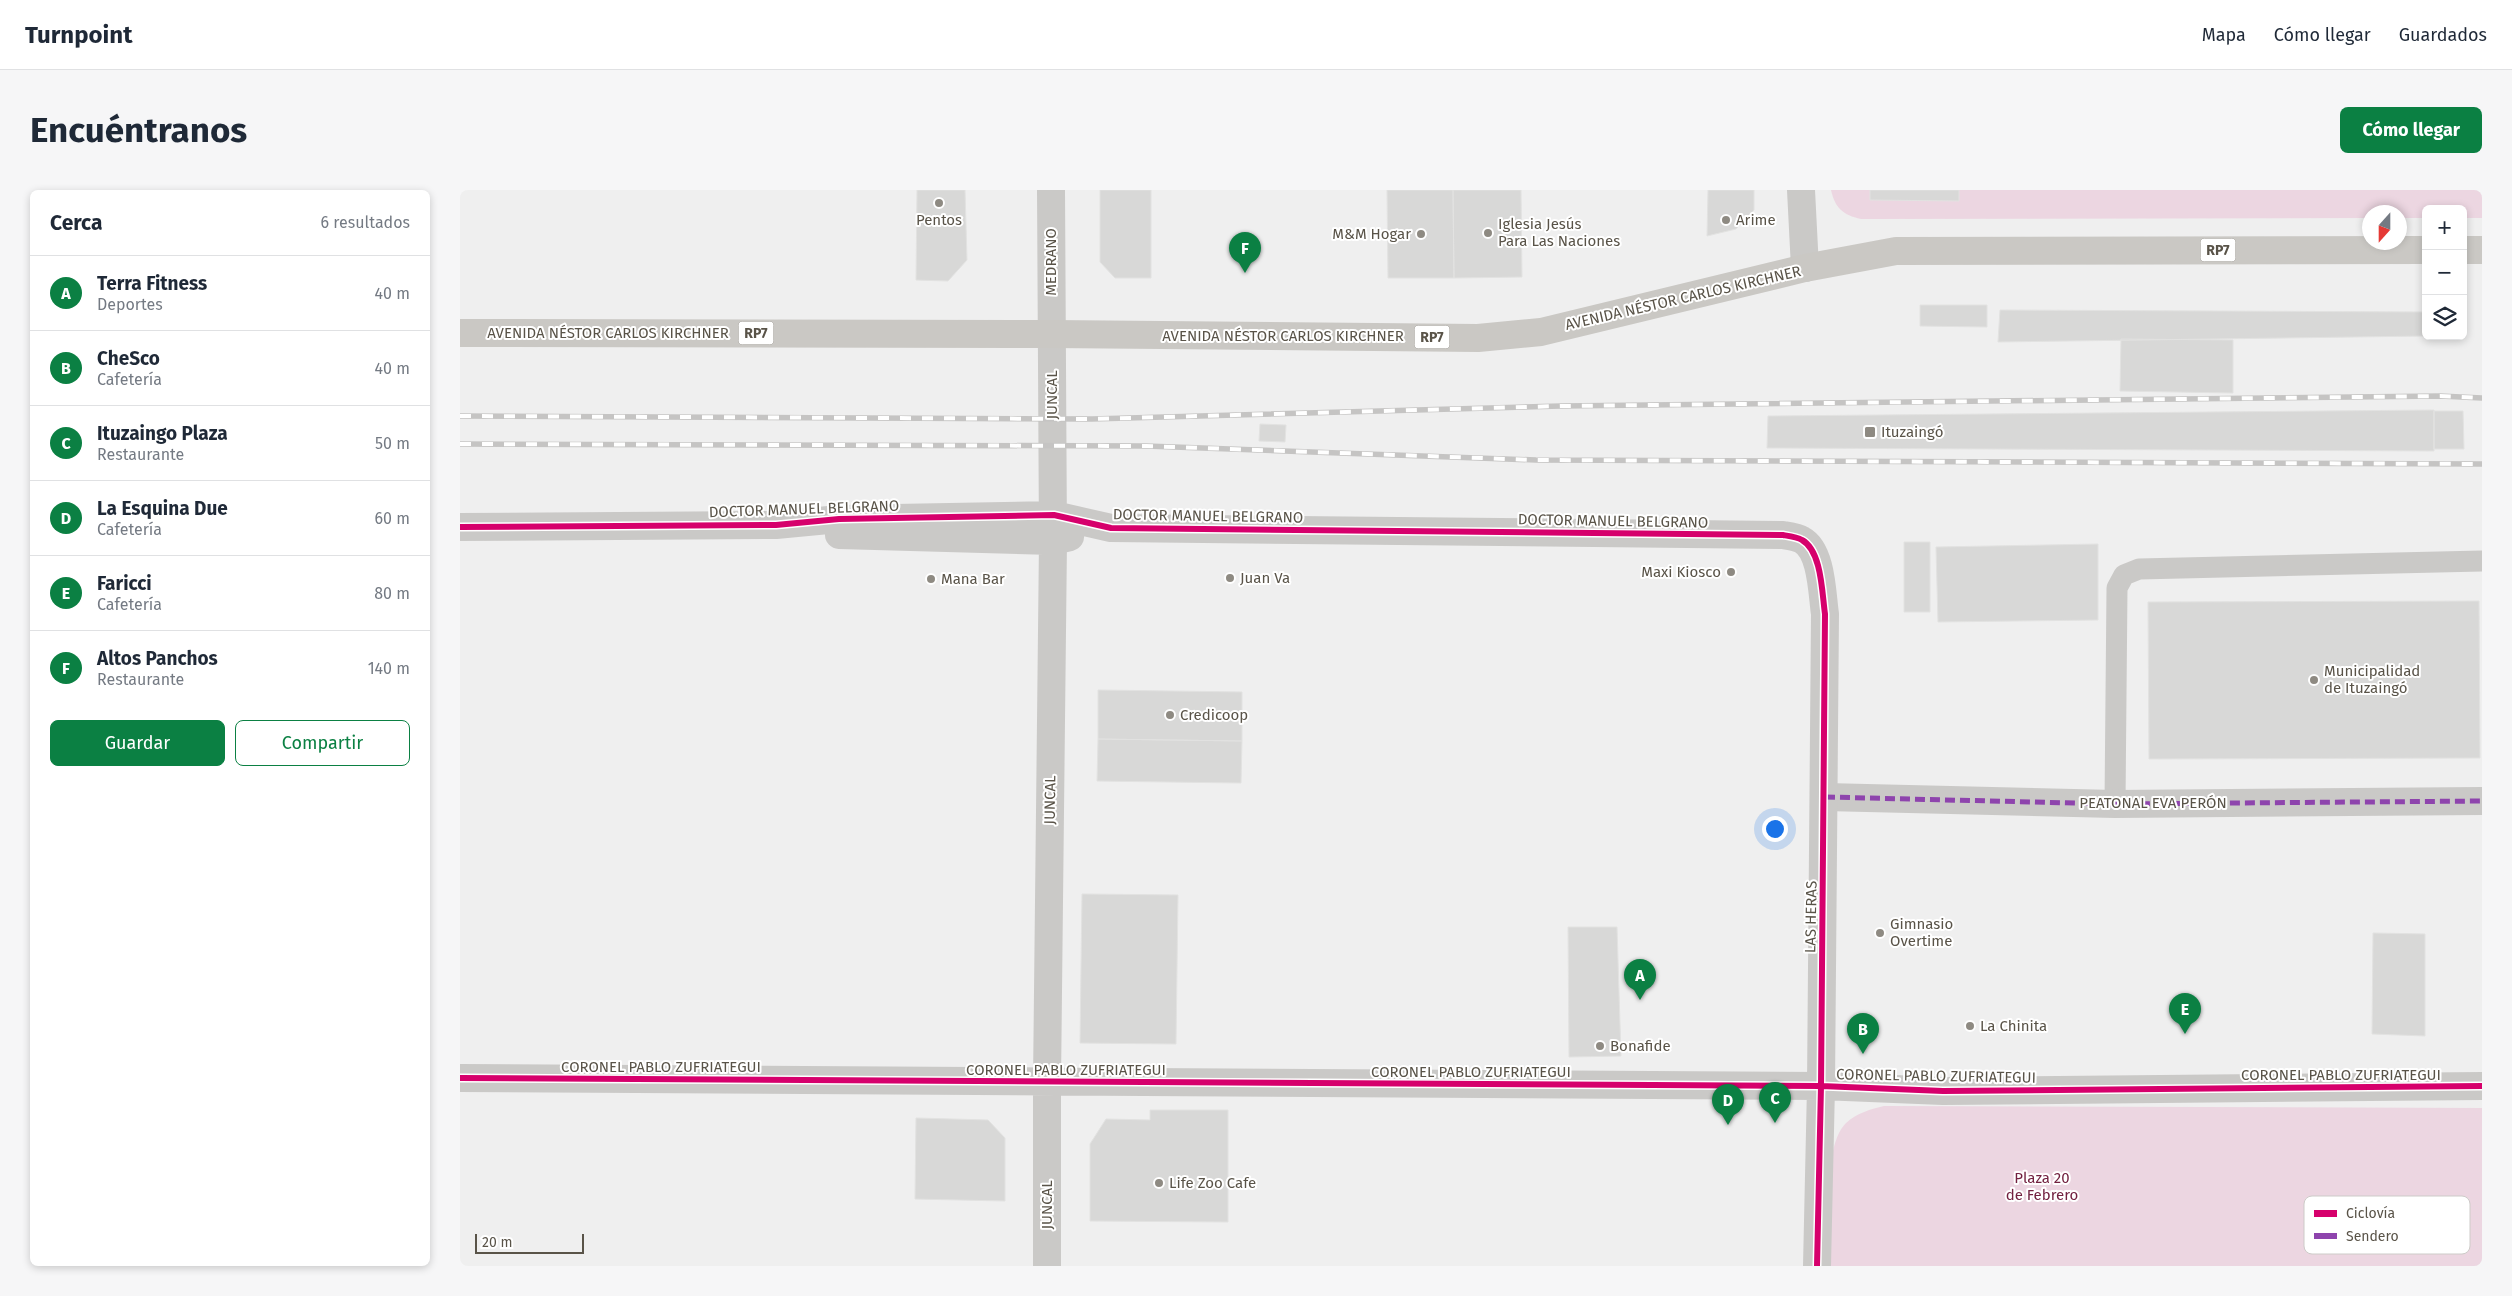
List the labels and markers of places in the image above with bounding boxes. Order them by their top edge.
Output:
marker: Pentos [933,197,945,209]
place label: Pentos [916,211,962,229]
place label: Arime [1736,211,1776,229]
marker: Arime [1720,214,1732,226]
place label: Iglesia Jesús Para Las Naciones [1498,215,1620,250]
place label: M&M Hogar [1332,225,1411,243]
marker: Iglesia Jesús Para Las Naciones [1482,227,1494,239]
marker: M&M Hogar [1415,228,1427,240]
pin: F [1229,232,1261,273]
place label: Ituzaingó [1881,423,1943,441]
marker: Ituzaingó [1863,425,1877,439]
place label: Maxi Kiosco [1641,563,1721,581]
marker: Maxi Kiosco [1725,566,1737,578]
place label: Juan Va [1240,569,1290,587]
place label: Mana Bar [941,570,1005,588]
marker: Juan Va [1224,572,1236,584]
marker: Mana Bar [925,573,937,585]
place label: Municipalidad de Ituzaingó [2324,662,2420,697]
marker: Municipalidad de Ituzaingó [2308,674,2320,686]
place label: Credicoop [1180,706,1248,724]
marker: Credicoop [1164,709,1176,721]
place label: Gimnasio Overtime [1890,915,1953,950]
marker: Gimnasio Overtime [1874,927,1886,939]
pin: A [1624,959,1656,1000]
pin: E [2169,993,2201,1034]
pin: B [1847,1013,1879,1054]
place label: La Chinita [1980,1017,2047,1035]
marker: La Chinita [1964,1020,1976,1032]
place label: Bonafide [1610,1037,1671,1055]
marker: Bonafide [1594,1040,1606,1052]
pin: C [1759,1082,1791,1123]
pin: D [1712,1084,1744,1125]
place label: Life Zoo Cafe [1169,1174,1256,1192]
marker: Life Zoo Cafe [1153,1177,1165,1189]

